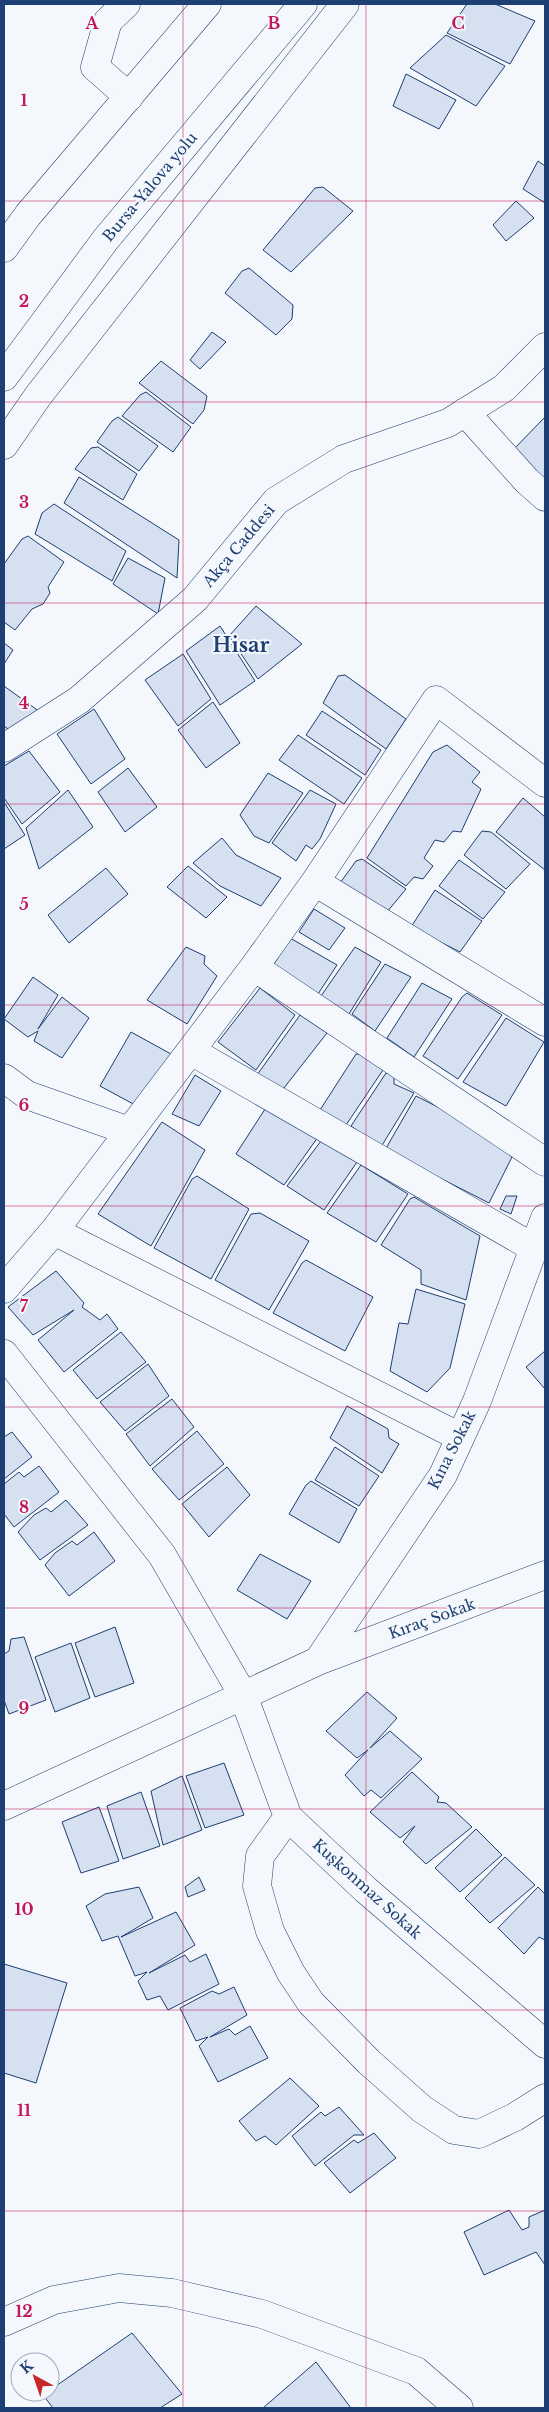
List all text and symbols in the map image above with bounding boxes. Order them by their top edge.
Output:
text: A [85,13,100,33]
text: B [268,13,281,33]
text: C [451,13,465,33]
text: 1 [21,90,28,110]
street label: Bursa-Yalova yolu [98,128,201,245]
text: 2 [19,291,29,311]
text: 3 [19,492,29,512]
street label: Akça Caddesi [198,501,279,592]
district label: Hisar [213,633,269,657]
text: 4 [19,693,29,713]
text: 5 [19,894,29,914]
text: 6 [19,1095,30,1115]
text: 7 [20,1296,29,1316]
street label: Kına Sokak [424,1407,480,1492]
text: 8 [19,1497,29,1517]
street label: Kıraç Sokak [386,1594,478,1643]
text: 9 [19,1698,30,1718]
street label: Kuşkonmaz Sokak [309,1835,426,1943]
text: 10 [14,1899,34,1919]
text: 11 [17,2100,31,2120]
text: 12 [15,2301,33,2321]
north arrow [10,2352,60,2402]
text: K [16,2356,37,2378]

